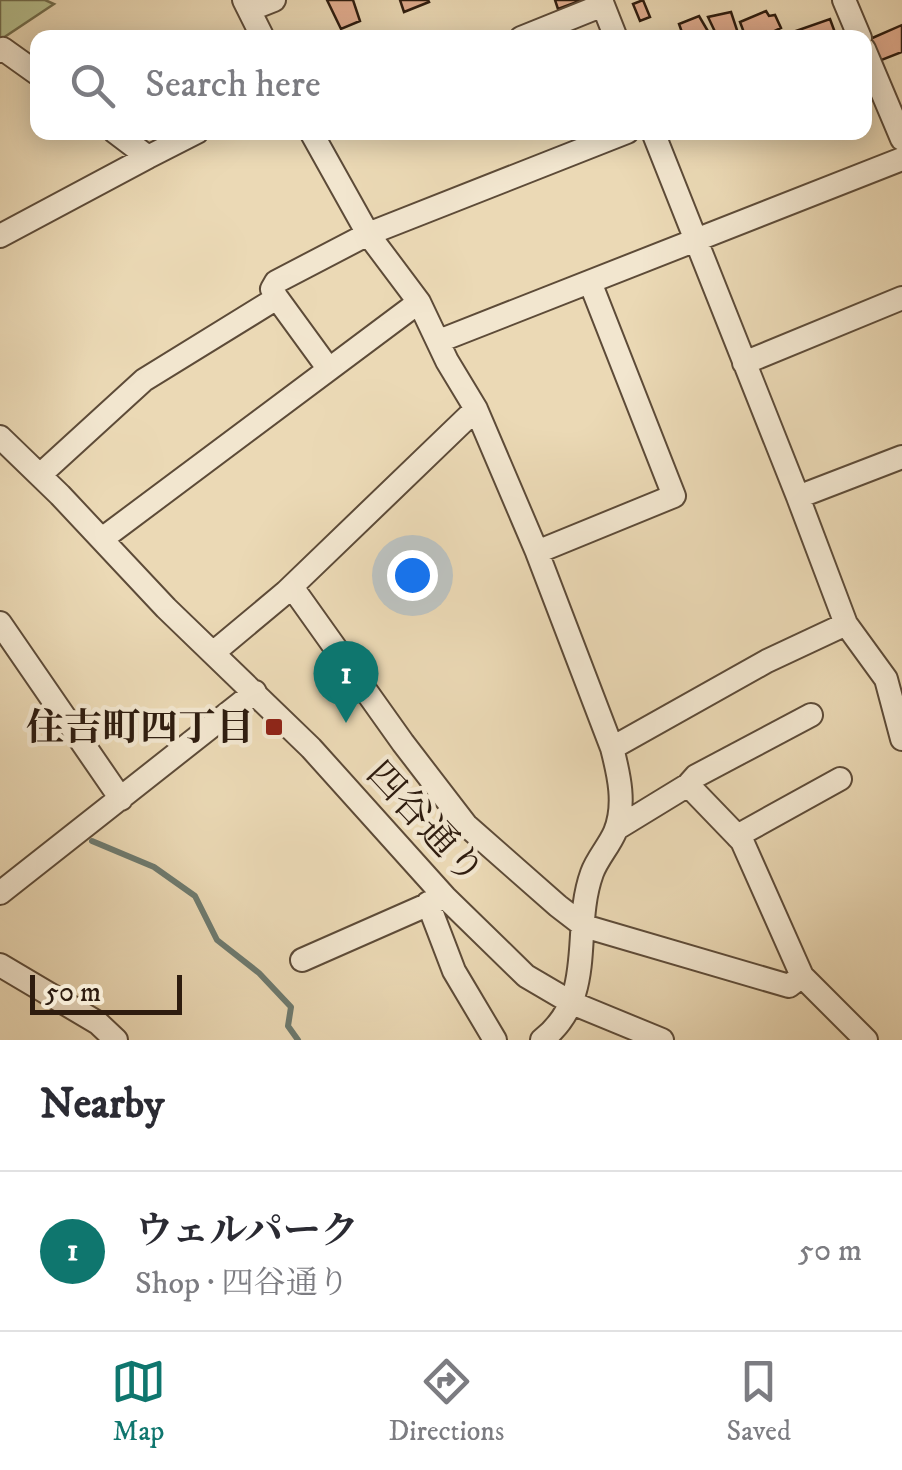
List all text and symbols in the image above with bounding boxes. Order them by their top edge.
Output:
search box [30,30,872,140]
icon: search [65,58,120,113]
text: Search here [145,61,321,109]
your location [387,550,438,601]
pin: 1 [314,640,378,723]
place label: 住吉町四丁目 [26,705,254,753]
marker: 住吉町四丁目 [263,716,285,738]
street label: 四谷通り [355,751,494,895]
scale bar [30,970,182,1014]
text: 50 m [45,975,101,1010]
text: Nearby [40,1079,164,1131]
text: ウェルパーク [135,1208,359,1256]
text: 1 [67,1231,78,1271]
text: 50 m [798,1231,862,1271]
text: Shop · 四谷通り [135,1264,350,1304]
tab: Map [111,1354,166,1449]
tab: Directions [388,1354,504,1449]
tab: Saved [727,1354,791,1449]

